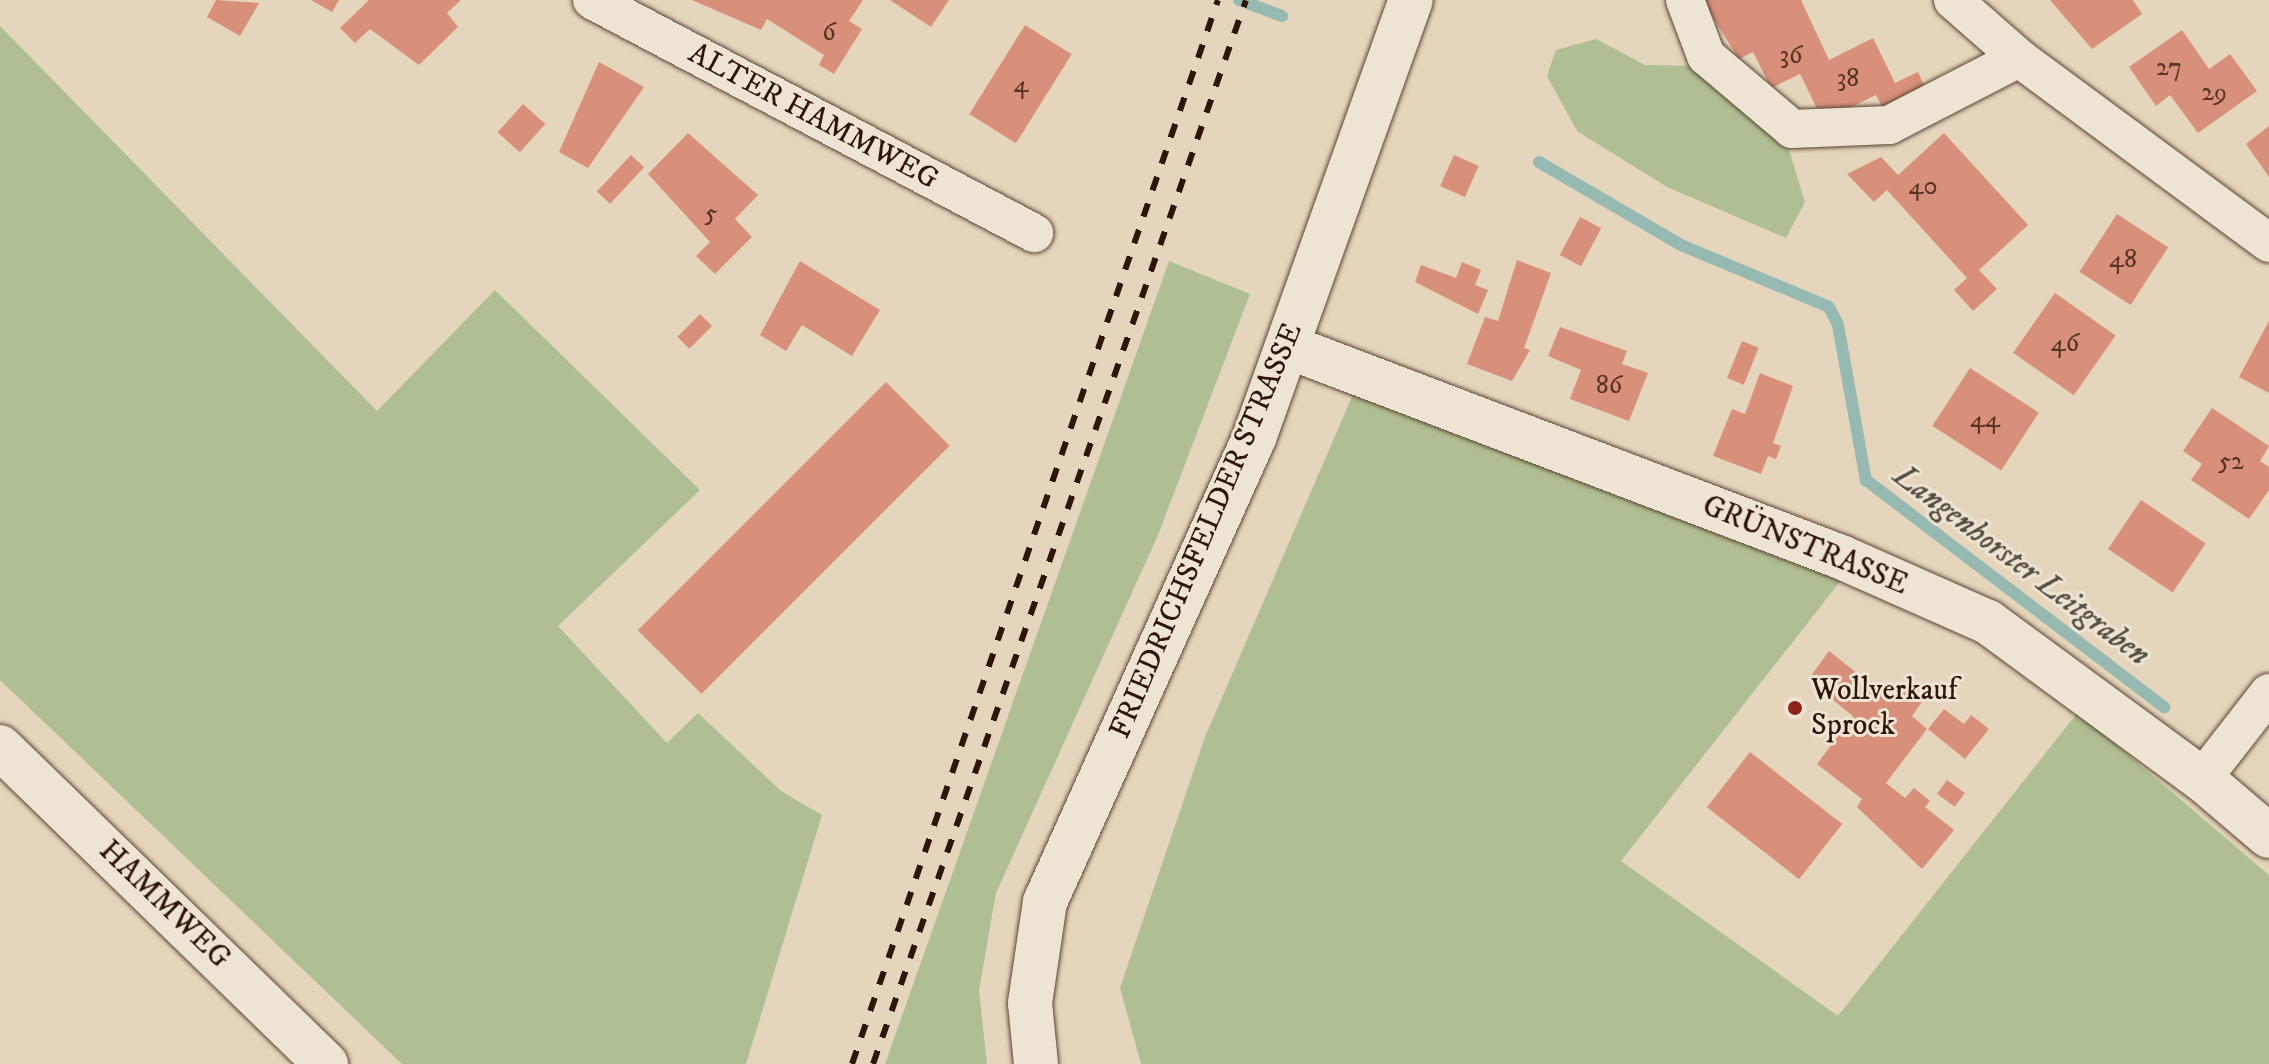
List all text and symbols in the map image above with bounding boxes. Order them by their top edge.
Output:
house number: 6 [822,17,836,49]
street label: ALTER HAMMWEG [682,36,944,198]
house number: 36 [1779,40,1803,72]
house number: 27 [2156,52,2182,84]
house number: 38 [1837,63,1859,95]
house number: 4 [1014,69,1028,101]
house number: 29 [2201,77,2227,109]
house number: 40 [1909,171,1937,203]
house number: 5 [705,198,717,230]
house number: 48 [2109,244,2137,276]
street label: FRIEDRICHSFELDER STRASSE [1103,318,1311,744]
house number: 46 [2051,328,2079,360]
house number: 86 [1596,370,1622,402]
house number: 44 [1970,404,2000,436]
house number: 52 [2218,446,2244,478]
water label: Langenhorster Leitgraben [1885,457,2157,675]
street label: GRÜNSTRASSE [1697,488,1913,604]
place label: Wollverkauf Sprock [1811,673,1957,744]
marker: Wollverkauf Sprock [1786,699,1804,717]
street label: HAMMWEG [91,833,237,977]

